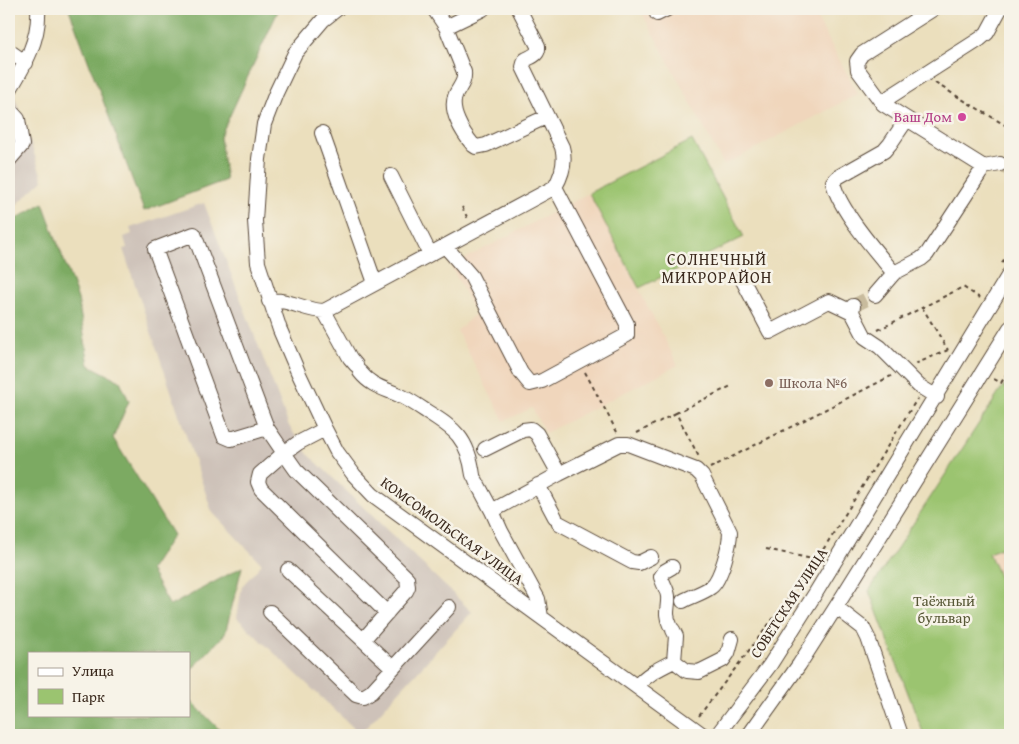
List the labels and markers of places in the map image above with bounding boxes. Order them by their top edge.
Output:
place label: Ваш Дом [894,106,952,127]
marker: Ваш Дом [956,111,968,123]
place label: Школа №6 [779,372,847,393]
marker: Школа №6 [763,377,775,389]

